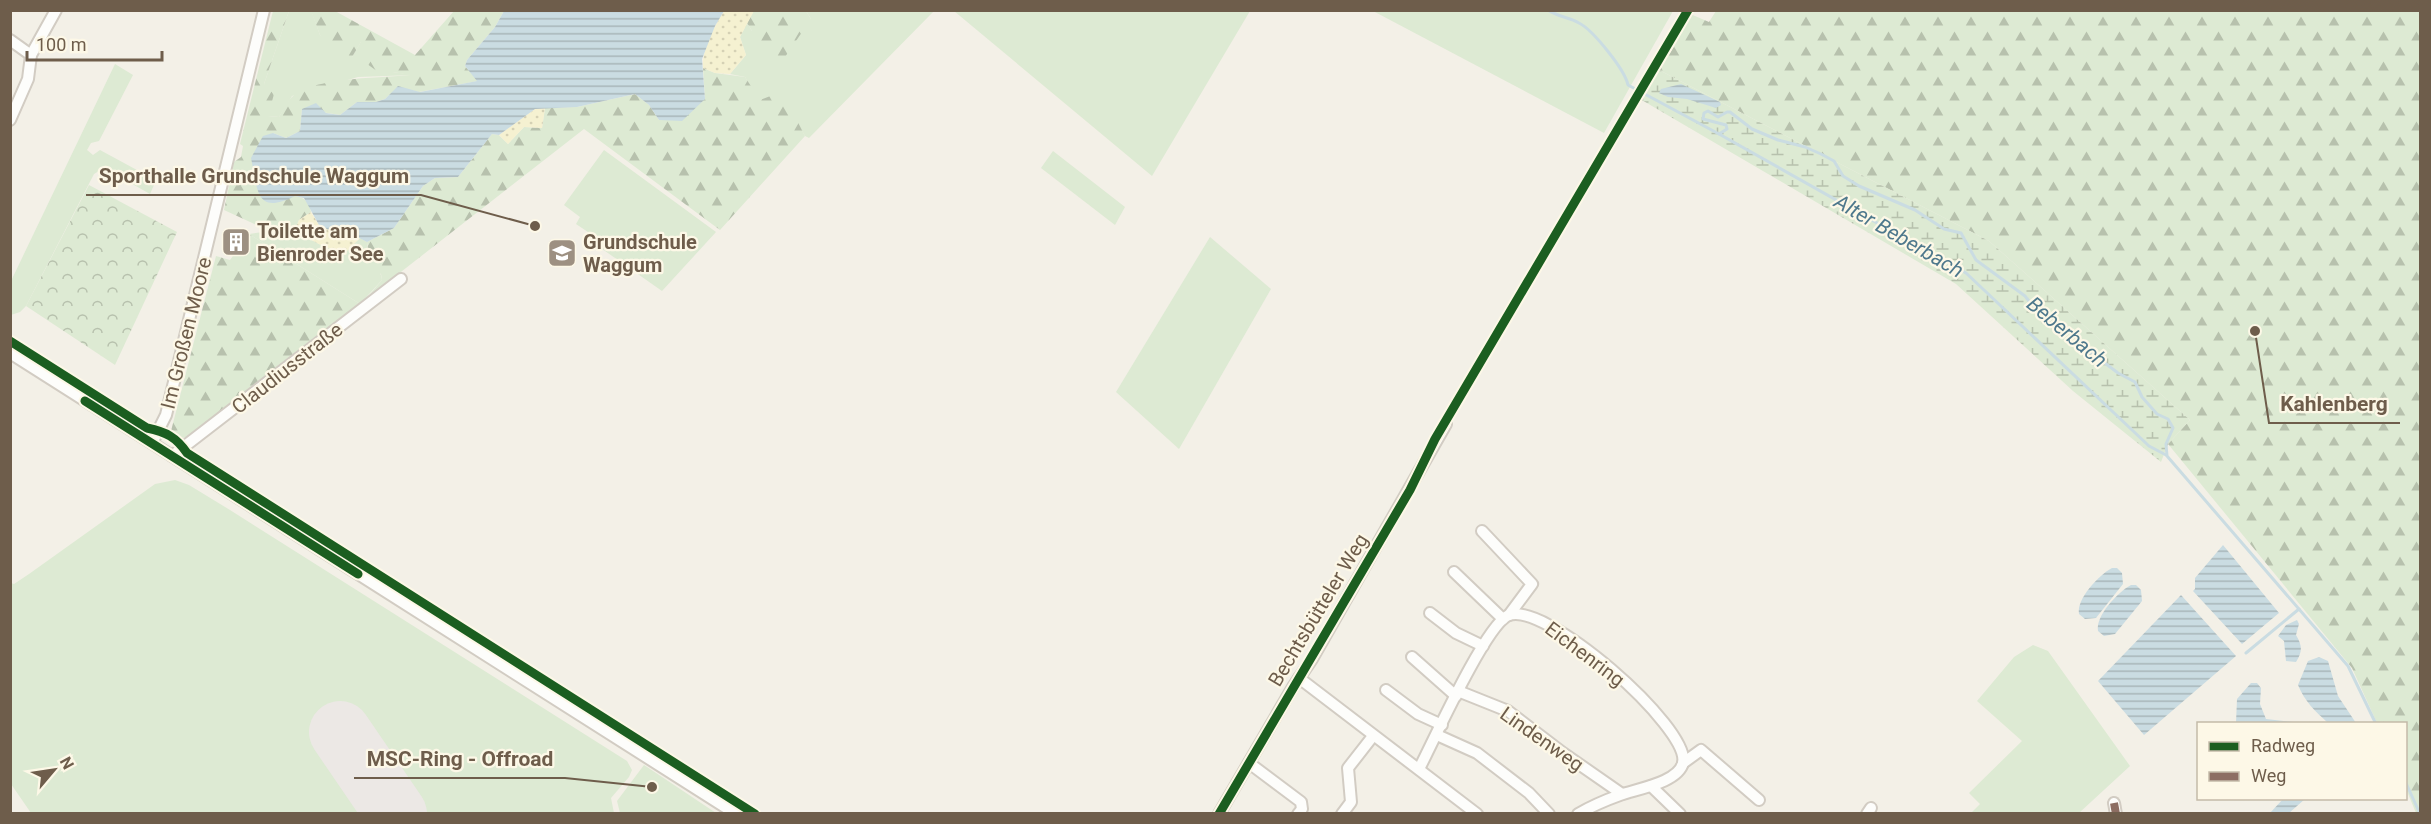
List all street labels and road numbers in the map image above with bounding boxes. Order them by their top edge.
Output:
street label: Im Großen Moore [156,255,216,411]
street label: Claudiusstraße [227,317,347,419]
street label: Bechtsbütteler Weg [1263,529,1373,691]
street label: Eichenring [1541,616,1629,692]
street label: Lindenweg [1496,701,1588,777]

